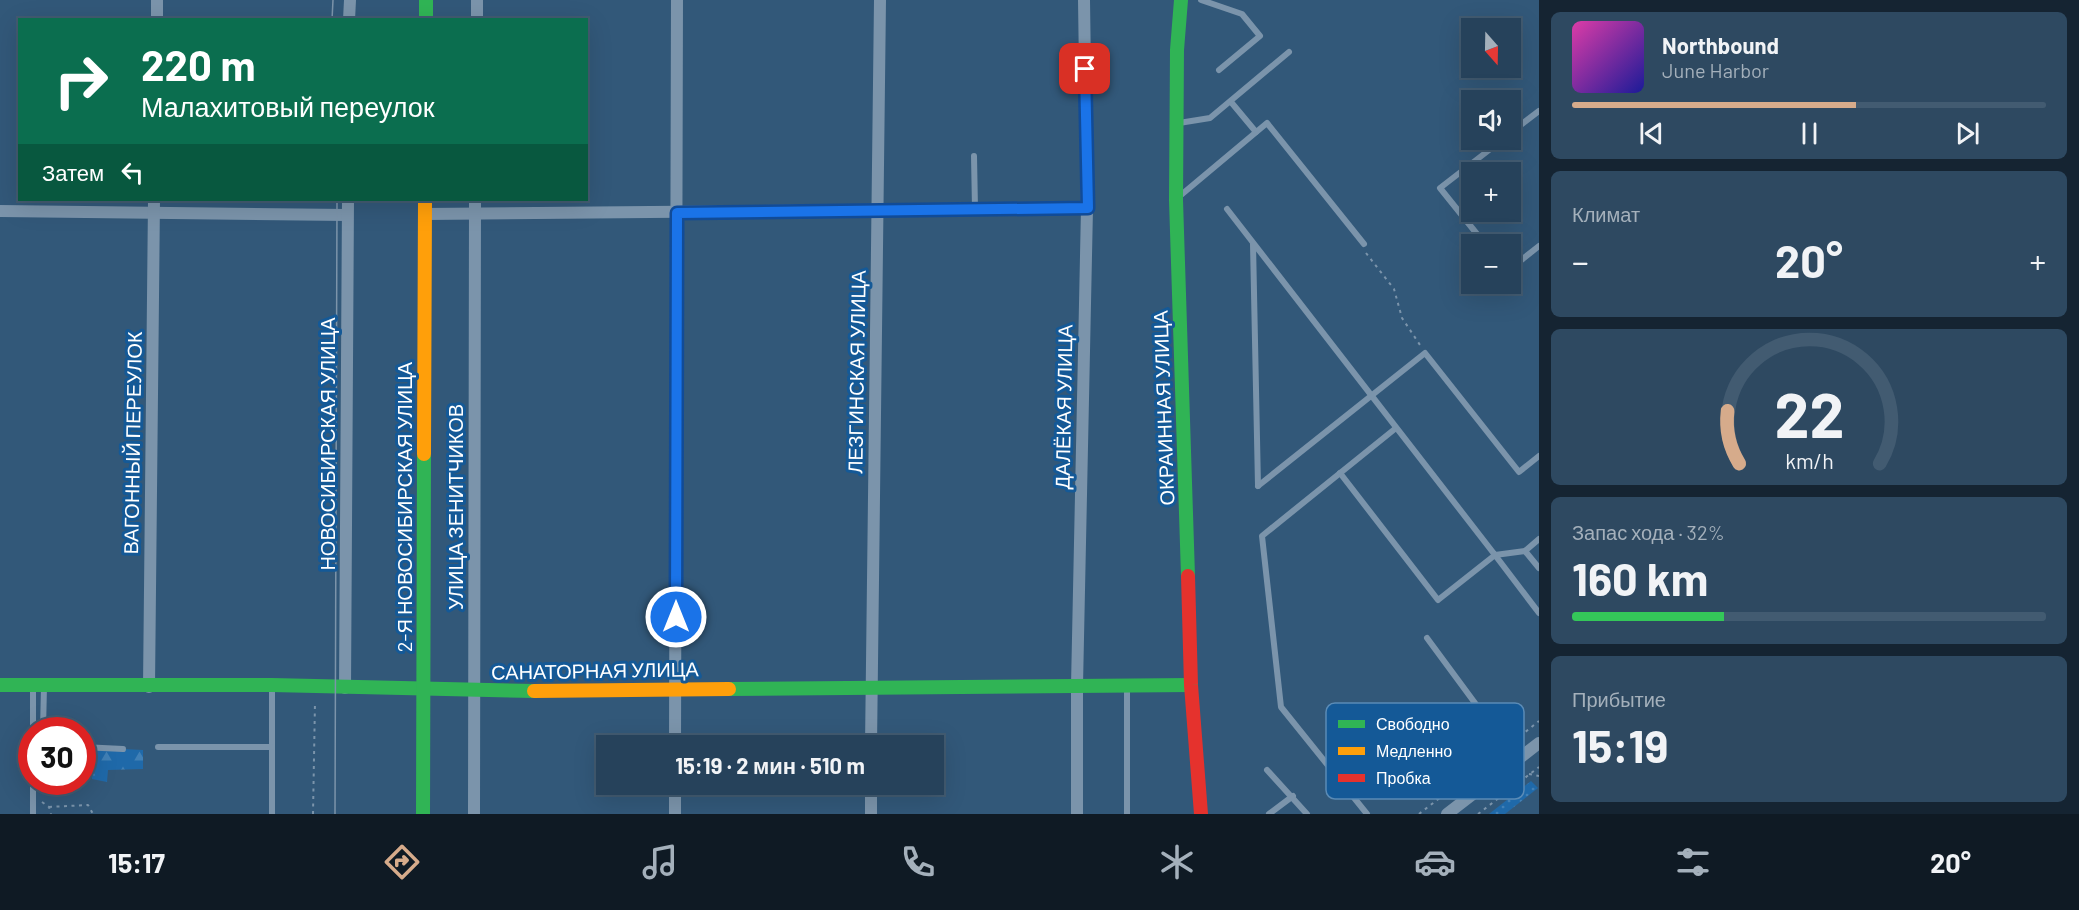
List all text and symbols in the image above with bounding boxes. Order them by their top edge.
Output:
north arrow [1461,18,1521,78]
map controls [1461,18,1521,294]
text: Northbound [1662,32,1779,58]
text: 220 m [141,39,255,89]
icon: right [42,42,120,120]
pin [1059,43,1110,94]
icon: arrive [1068,52,1101,85]
text: June Harbor [1662,58,1769,82]
text: Малахитовый переулок [141,90,435,122]
button: sound [1461,90,1521,150]
icon: previous [1635,117,1668,150]
icon: pause [1793,117,1826,150]
icon: next [1951,117,1984,150]
icon: left [116,156,149,189]
text: Затем [42,159,104,185]
button: + [1461,162,1521,222]
text: Климат [1572,202,1640,226]
text: 20° [1775,233,1843,287]
button: − [1461,234,1521,294]
text: − [1572,241,1589,281]
text: + [2030,241,2046,281]
street label: ЛЕЗГИНСКАЯ УЛИЦА [842,269,870,474]
street label: ОКРАИННАЯ УЛИЦА [1148,309,1178,506]
street label: НОВОСИБИРСКАЯ УЛИЦА [315,317,339,571]
street label: ДАЛЁКАЯ УЛИЦА [1050,324,1076,490]
street label: ВАГОННЫЙ ПЕРЕУЛОК [118,331,146,555]
street label: 2-Я НОВОСИБИРСКАЯ УЛИЦА [392,361,416,652]
text: 22 [1774,376,1844,450]
street label: УЛИЦА ЗЕНИТЧИКОВ [443,404,467,610]
text: km/h [1785,448,1833,473]
text: Запас хода · 32% [1572,520,1725,544]
text: 160 km [1572,551,1708,605]
position arrow [644,585,708,649]
street label: САНАТОРНАЯ УЛИЦА [491,656,700,684]
text: Прибытие [1572,687,1666,711]
legend [1326,703,1524,799]
text: Свободно [1376,714,1450,733]
speed limit sign: 30 [18,717,96,795]
text: 15:19 [1572,718,1668,772]
text: Медленно [1376,741,1452,760]
text: 15:19 · 2 мин · 510 m [675,752,865,778]
text: Пробка [1376,768,1431,787]
icon: directions [381,841,423,883]
icon: music [639,841,681,883]
icon: phone [897,841,939,883]
icon: climate [1156,841,1198,883]
icon: car [1414,841,1456,883]
icon: filters [1672,841,1714,883]
text: 15:17 [108,846,165,878]
text: 20° [1930,846,1971,878]

